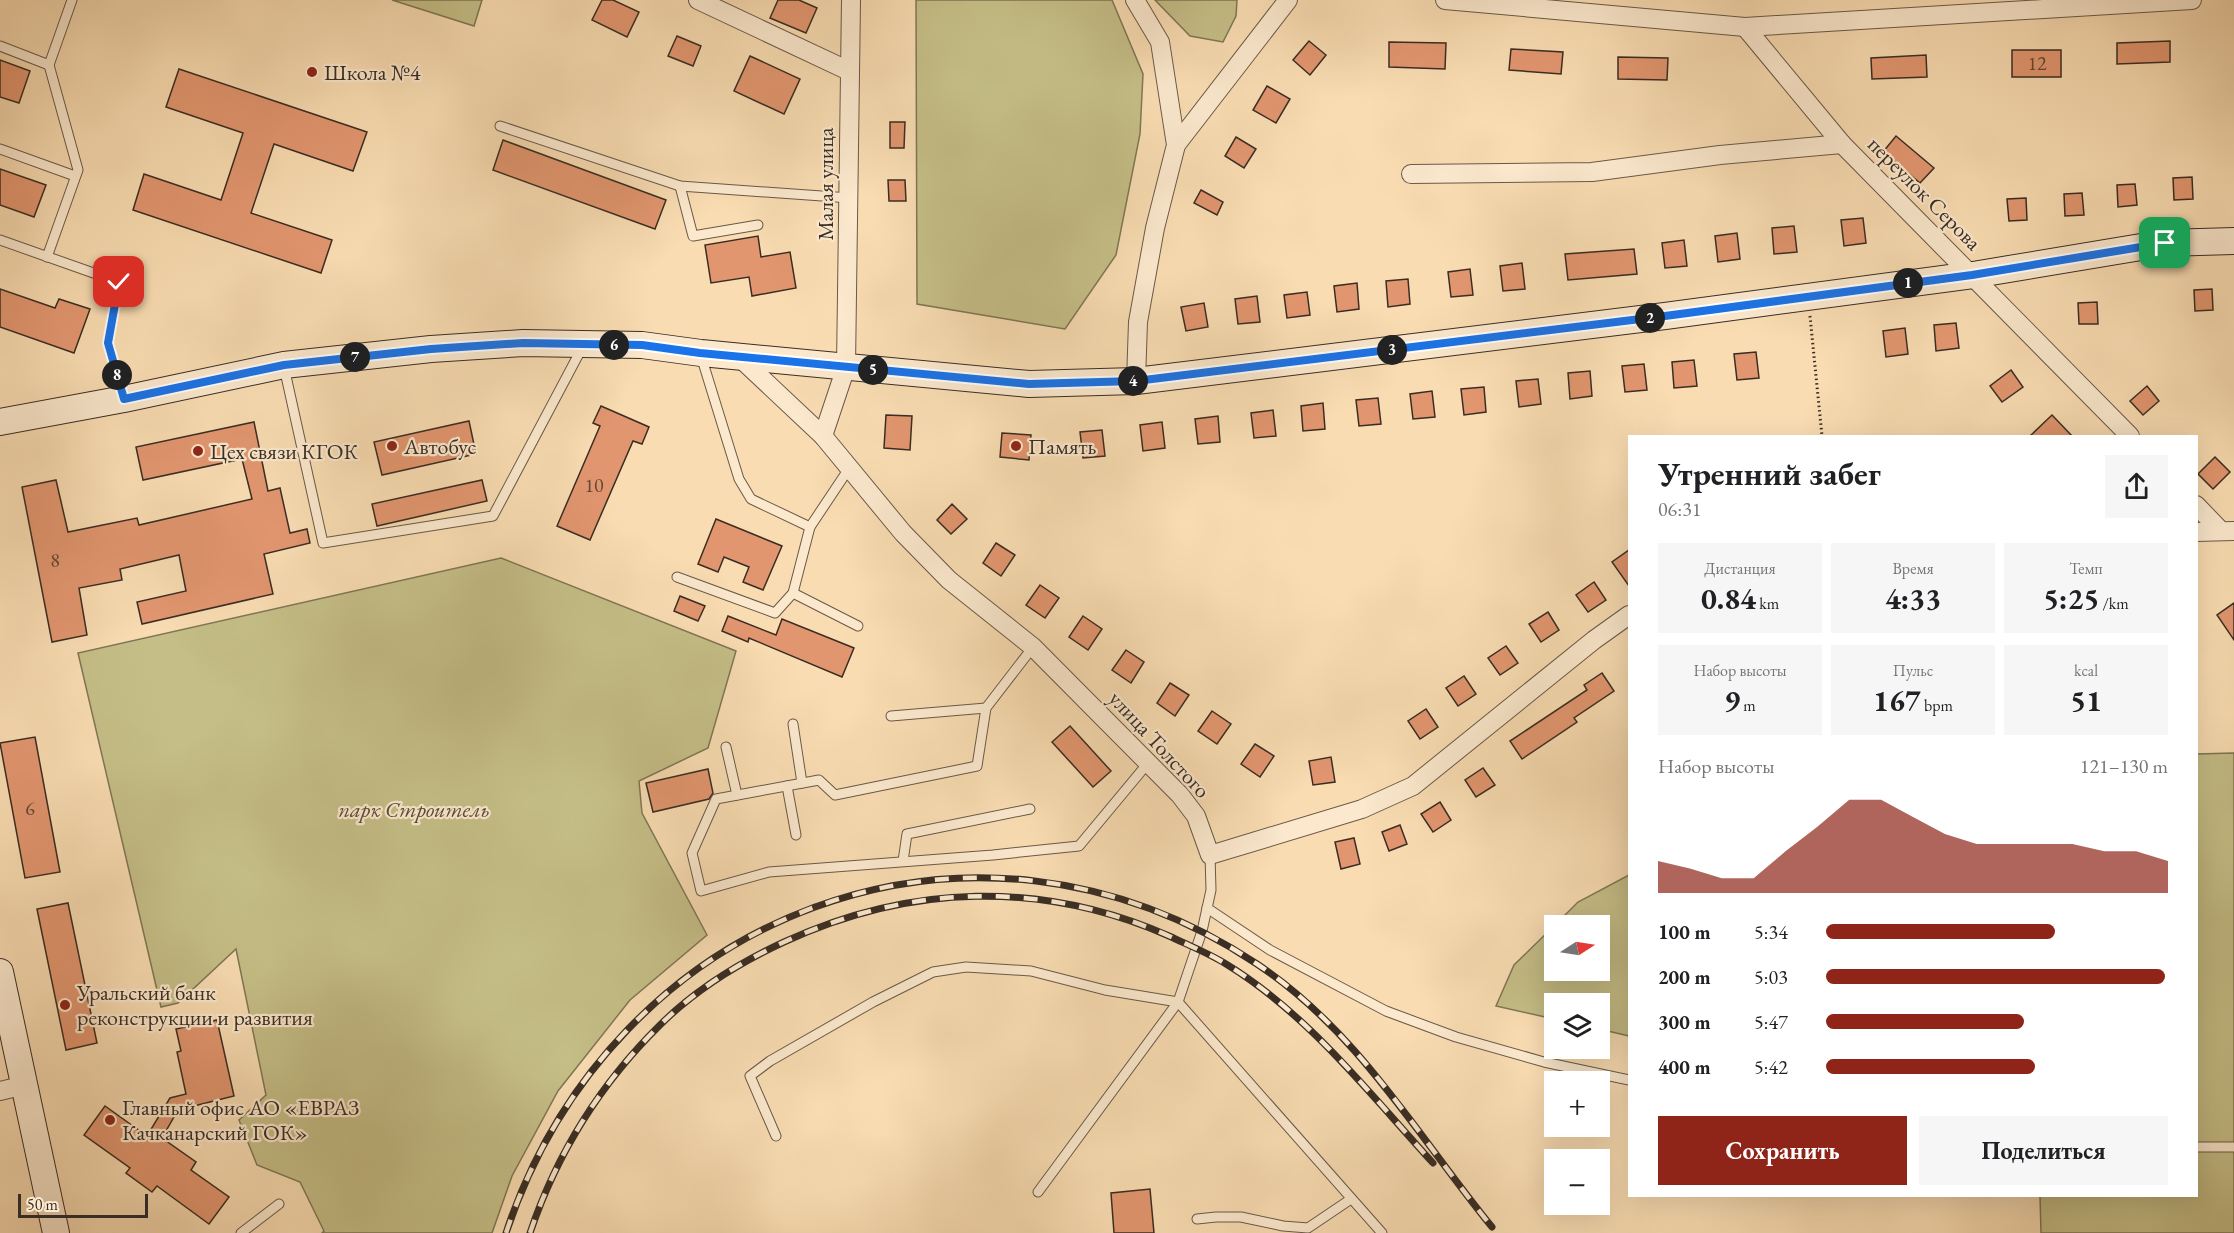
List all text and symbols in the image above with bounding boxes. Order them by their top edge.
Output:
house number: 12 [2027,50,2047,76]
place label: Школа №4 [324,58,421,87]
marker: Школа №4 [305,65,319,79]
street label: Малая улица [811,127,840,241]
street label: переулок Серова [1861,130,1988,257]
pin [2139,217,2190,268]
icon: arrive [2148,226,2181,259]
pin [93,256,144,307]
icon: check [102,265,135,298]
pin: 1 [1893,268,1923,298]
text: 1 [1904,272,1912,293]
pin: 2 [1635,303,1665,333]
text: 2 [1646,307,1654,328]
pin: 6 [599,330,629,360]
text: 6 [610,334,618,355]
pin: 3 [1377,335,1407,365]
text: 3 [1388,339,1396,360]
pin: 7 [340,342,370,372]
text: 7 [351,346,359,367]
pin: 5 [858,355,888,385]
text: 5 [869,359,877,380]
pin: 8 [102,360,132,390]
text: 8 [113,364,121,385]
pin: 4 [1118,366,1148,396]
text: 4 [1129,370,1137,391]
place label: Автобус [403,432,476,461]
place label: Память [1028,432,1097,461]
place label: Цех связи КГОК [210,437,359,466]
marker: Автобус [385,439,399,453]
marker: Память [1009,439,1023,453]
marker: Цех связи КГОК [191,444,205,458]
text: Утренний забег [1658,452,1881,495]
button: share [2105,455,2168,518]
house number: 10 [584,472,604,498]
text: 06:31 [1658,496,1701,522]
house number: 8 [50,547,60,573]
text: Дистанция [1704,558,1776,579]
text: Время [1892,558,1934,579]
text: Темп [2069,558,2103,579]
text: 0.84 [1701,579,1756,618]
text: 4:33 [1885,579,1941,618]
text: 5:25 [2043,579,2099,618]
text: km [1756,593,1779,614]
text: /km [2099,593,2129,614]
text: Набор высоты [1693,660,1787,681]
text: Пульс [1893,660,1933,681]
text: kcal [2074,660,2098,681]
text: 9 [1724,681,1740,720]
text: 167 [1873,681,1921,720]
text: 51 [2070,681,2102,720]
street label: улица Толстого [1102,684,1217,804]
text: m [1740,695,1756,716]
text: bpm [1921,695,1953,716]
text: Набор высоты [1658,753,1774,779]
text: 121–130 m [2080,753,2168,779]
house number: 6 [25,795,35,821]
park label: парк Строитель [338,795,490,824]
north arrow [1544,915,1610,981]
map controls [1544,915,1610,1215]
text: 100 m [1658,919,1711,945]
text: 5:34 [1754,919,1788,945]
text: 200 m [1658,964,1711,990]
text: 5:03 [1754,964,1788,990]
place label: Уральский банк реконструкции и развития [76,978,313,1032]
button: layers [1544,993,1610,1059]
marker: Уральский банк реконструкции и развития [58,998,72,1012]
text: 300 m [1658,1009,1711,1035]
text: 5:47 [1754,1009,1788,1035]
text: 400 m [1658,1054,1711,1080]
text: 5:42 [1754,1054,1788,1080]
button: + [1544,1071,1610,1137]
place label: Главный офис АО «ЕВРАЗ Качканарский ГОК» [122,1093,359,1147]
marker: Главный офис АО «ЕВРАЗ Качканарский ГОК» [103,1113,117,1127]
button: Сохранить [1658,1116,1907,1185]
button: Поделиться [1919,1116,2168,1185]
button: − [1544,1149,1610,1215]
scale bar [18,1191,148,1218]
text: 50 m [27,1194,58,1215]

